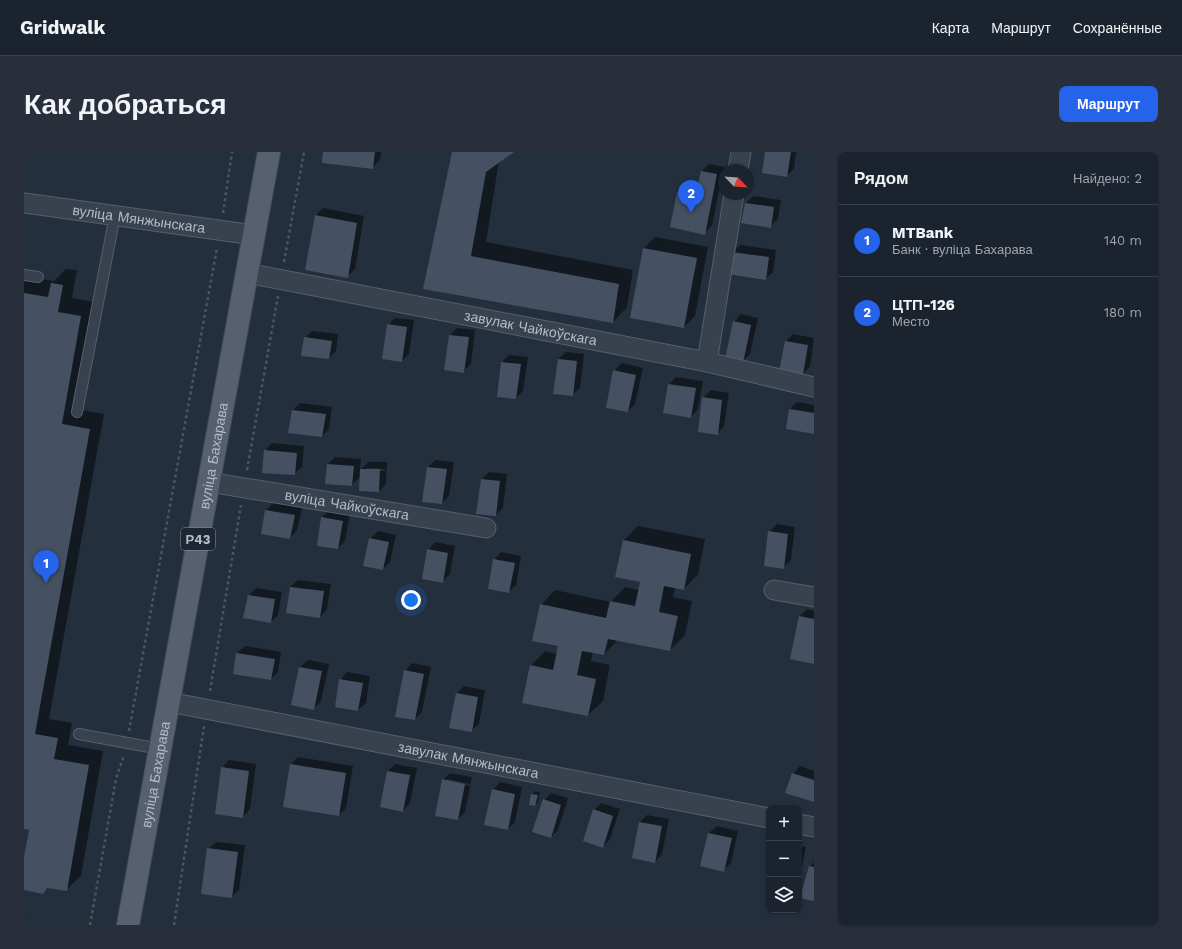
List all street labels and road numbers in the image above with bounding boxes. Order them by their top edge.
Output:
street label: вуліца Мянжынскага [72,202,206,236]
street label: завулак Чайкоўскага [463,307,599,349]
street label: вуліца Бахарава [196,401,231,510]
street label: вуліца Чайкоўскага [284,487,411,523]
road number: Р43 [181,528,215,550]
street label: вуліца Бахарава [138,720,173,829]
street label: завулак Мянжынскага [397,738,540,781]

